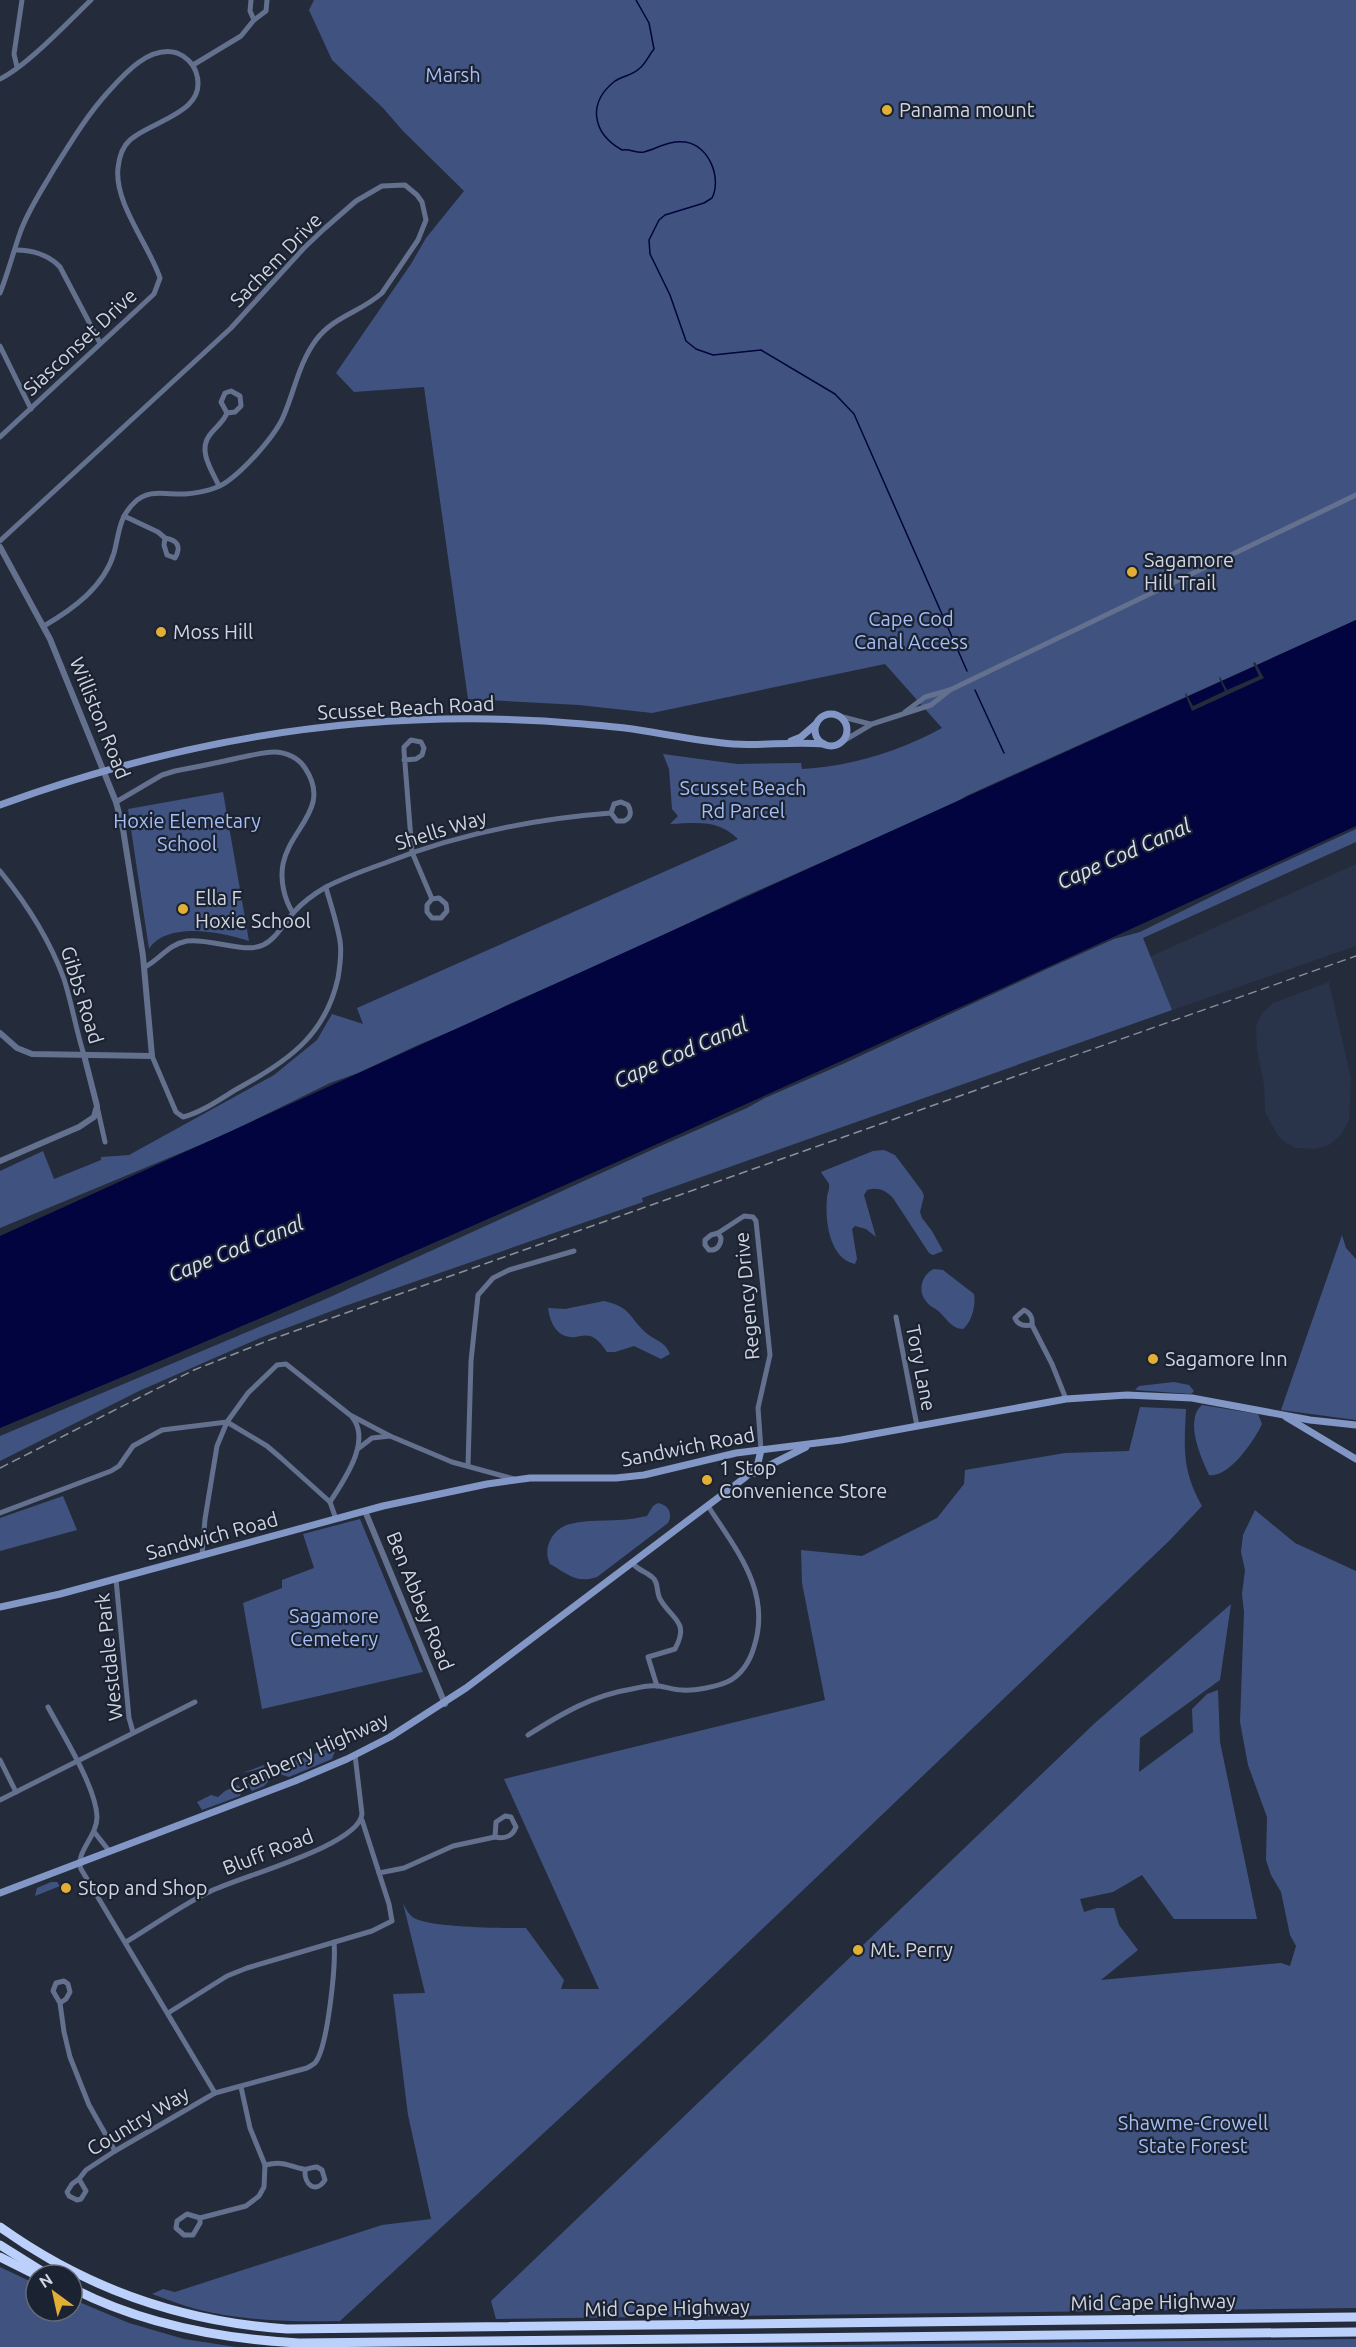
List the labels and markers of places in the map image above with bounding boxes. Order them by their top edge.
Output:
place label: Panama mount [899,98,1035,121]
marker: Panama mount [880,103,894,117]
place label: Sagamore Hill Trail [1144,548,1234,594]
marker: Sagamore Hill Trail [1125,565,1139,579]
place label: Moss Hill [173,620,253,643]
marker: Moss Hill [154,625,168,639]
place label: Ella F Hoxie School [195,886,311,932]
marker: Ella F Hoxie School [176,902,190,916]
place label: Sagamore Inn [1165,1347,1288,1370]
marker: Sagamore Inn [1146,1352,1160,1366]
place label: 1 Stop Convenience Store [719,1456,887,1502]
marker: 1 Stop Convenience Store [700,1473,714,1487]
place label: Stop and Shop [78,1876,208,1899]
marker: Stop and Shop [59,1881,73,1895]
place label: Mt. Perry [870,1938,953,1961]
marker: Mt. Perry [851,1943,865,1957]

